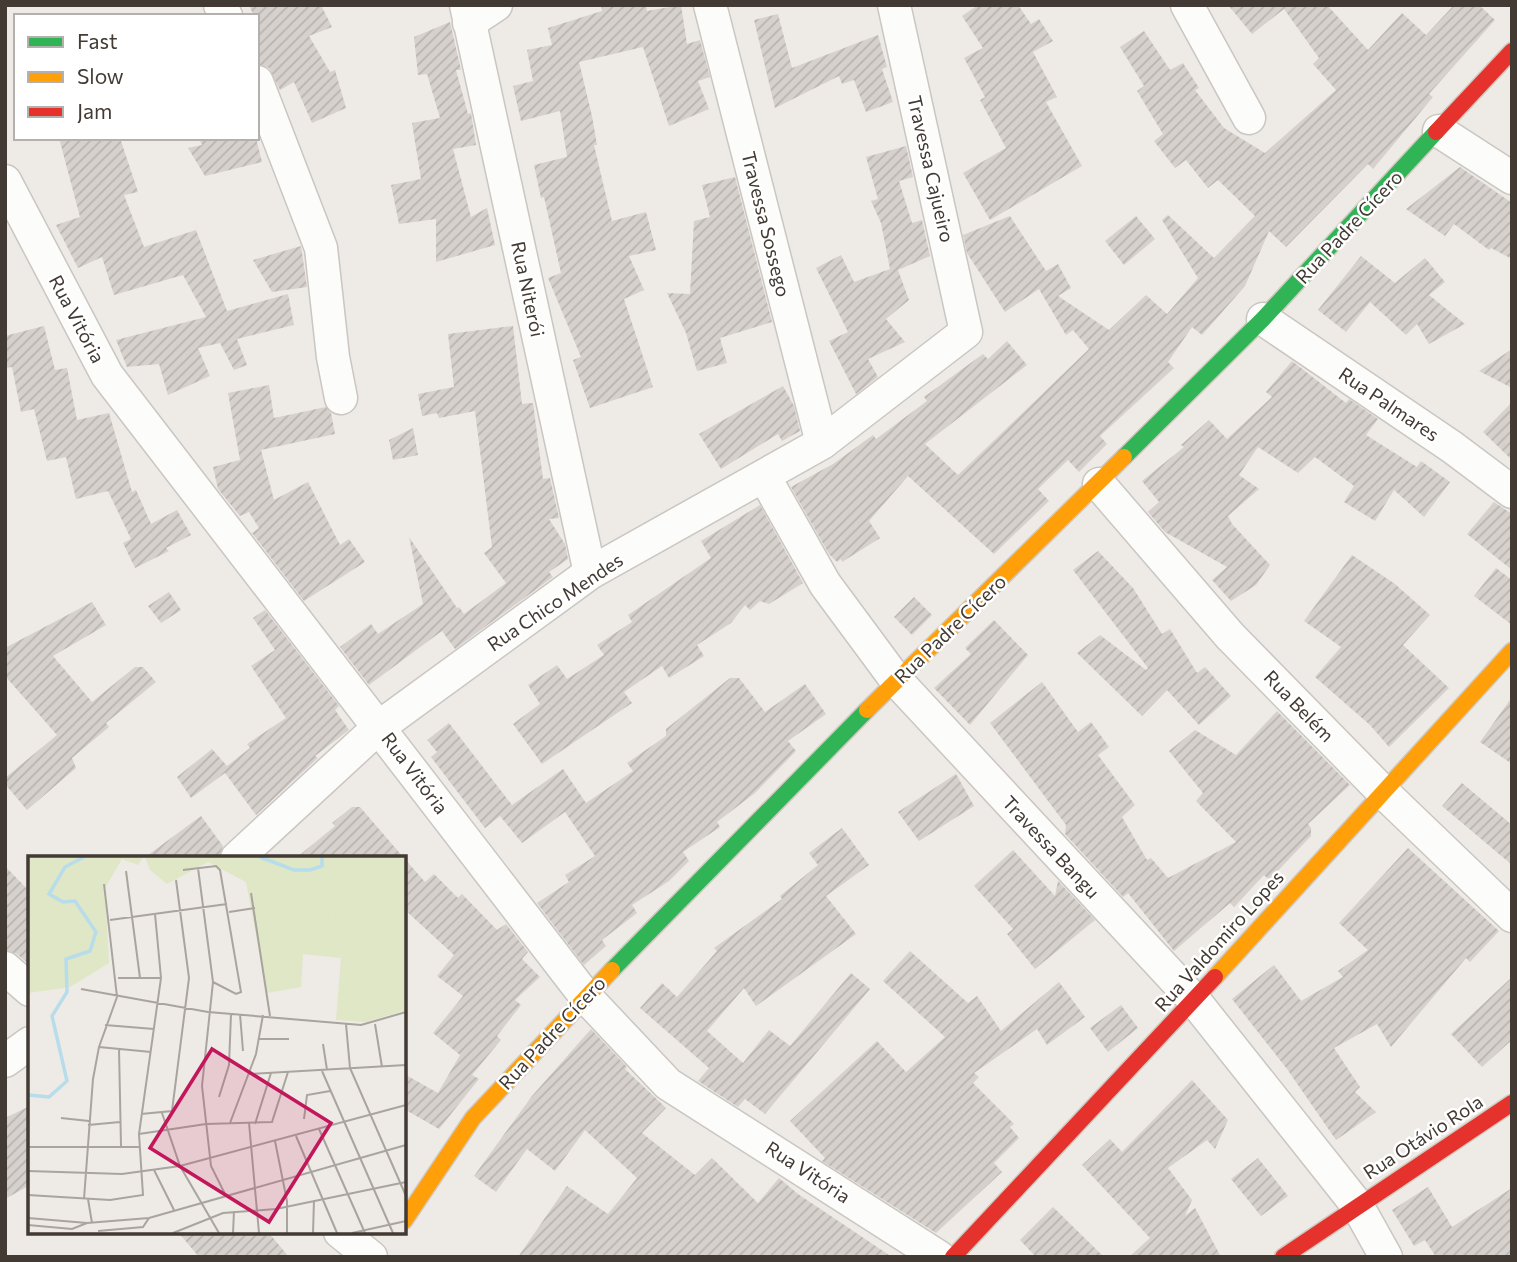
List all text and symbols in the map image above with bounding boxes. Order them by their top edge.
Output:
legend [14,14,259,140]
text: Fast [77,28,118,53]
text: Slow [77,63,124,88]
street label: Travessa Cajueiro [903,93,960,245]
text: Jam [77,98,112,123]
street label: Travessa Sossego [737,149,796,299]
street label: Rua Padre Cícero [1290,165,1407,288]
street label: Rua Niterói [507,239,550,339]
street label: Rua Vitória [45,271,110,367]
street label: Rua Palmares [1335,362,1444,446]
street label: Rua Chico Mendes [483,548,627,655]
street label: Rua Padre Cícero [889,569,1010,688]
street label: Rua Belém [1260,665,1339,746]
street label: Rua Vitória [377,727,454,818]
street label: Travessa Bangu [998,791,1105,903]
inset map [28,856,406,1234]
street label: Rua Valdomiro Lopes [1149,865,1288,1016]
street label: Rua Padre Cícero [493,971,610,1094]
street label: Rua Otávio Rola [1359,1089,1487,1184]
street label: Rua Vitória [762,1136,855,1207]

